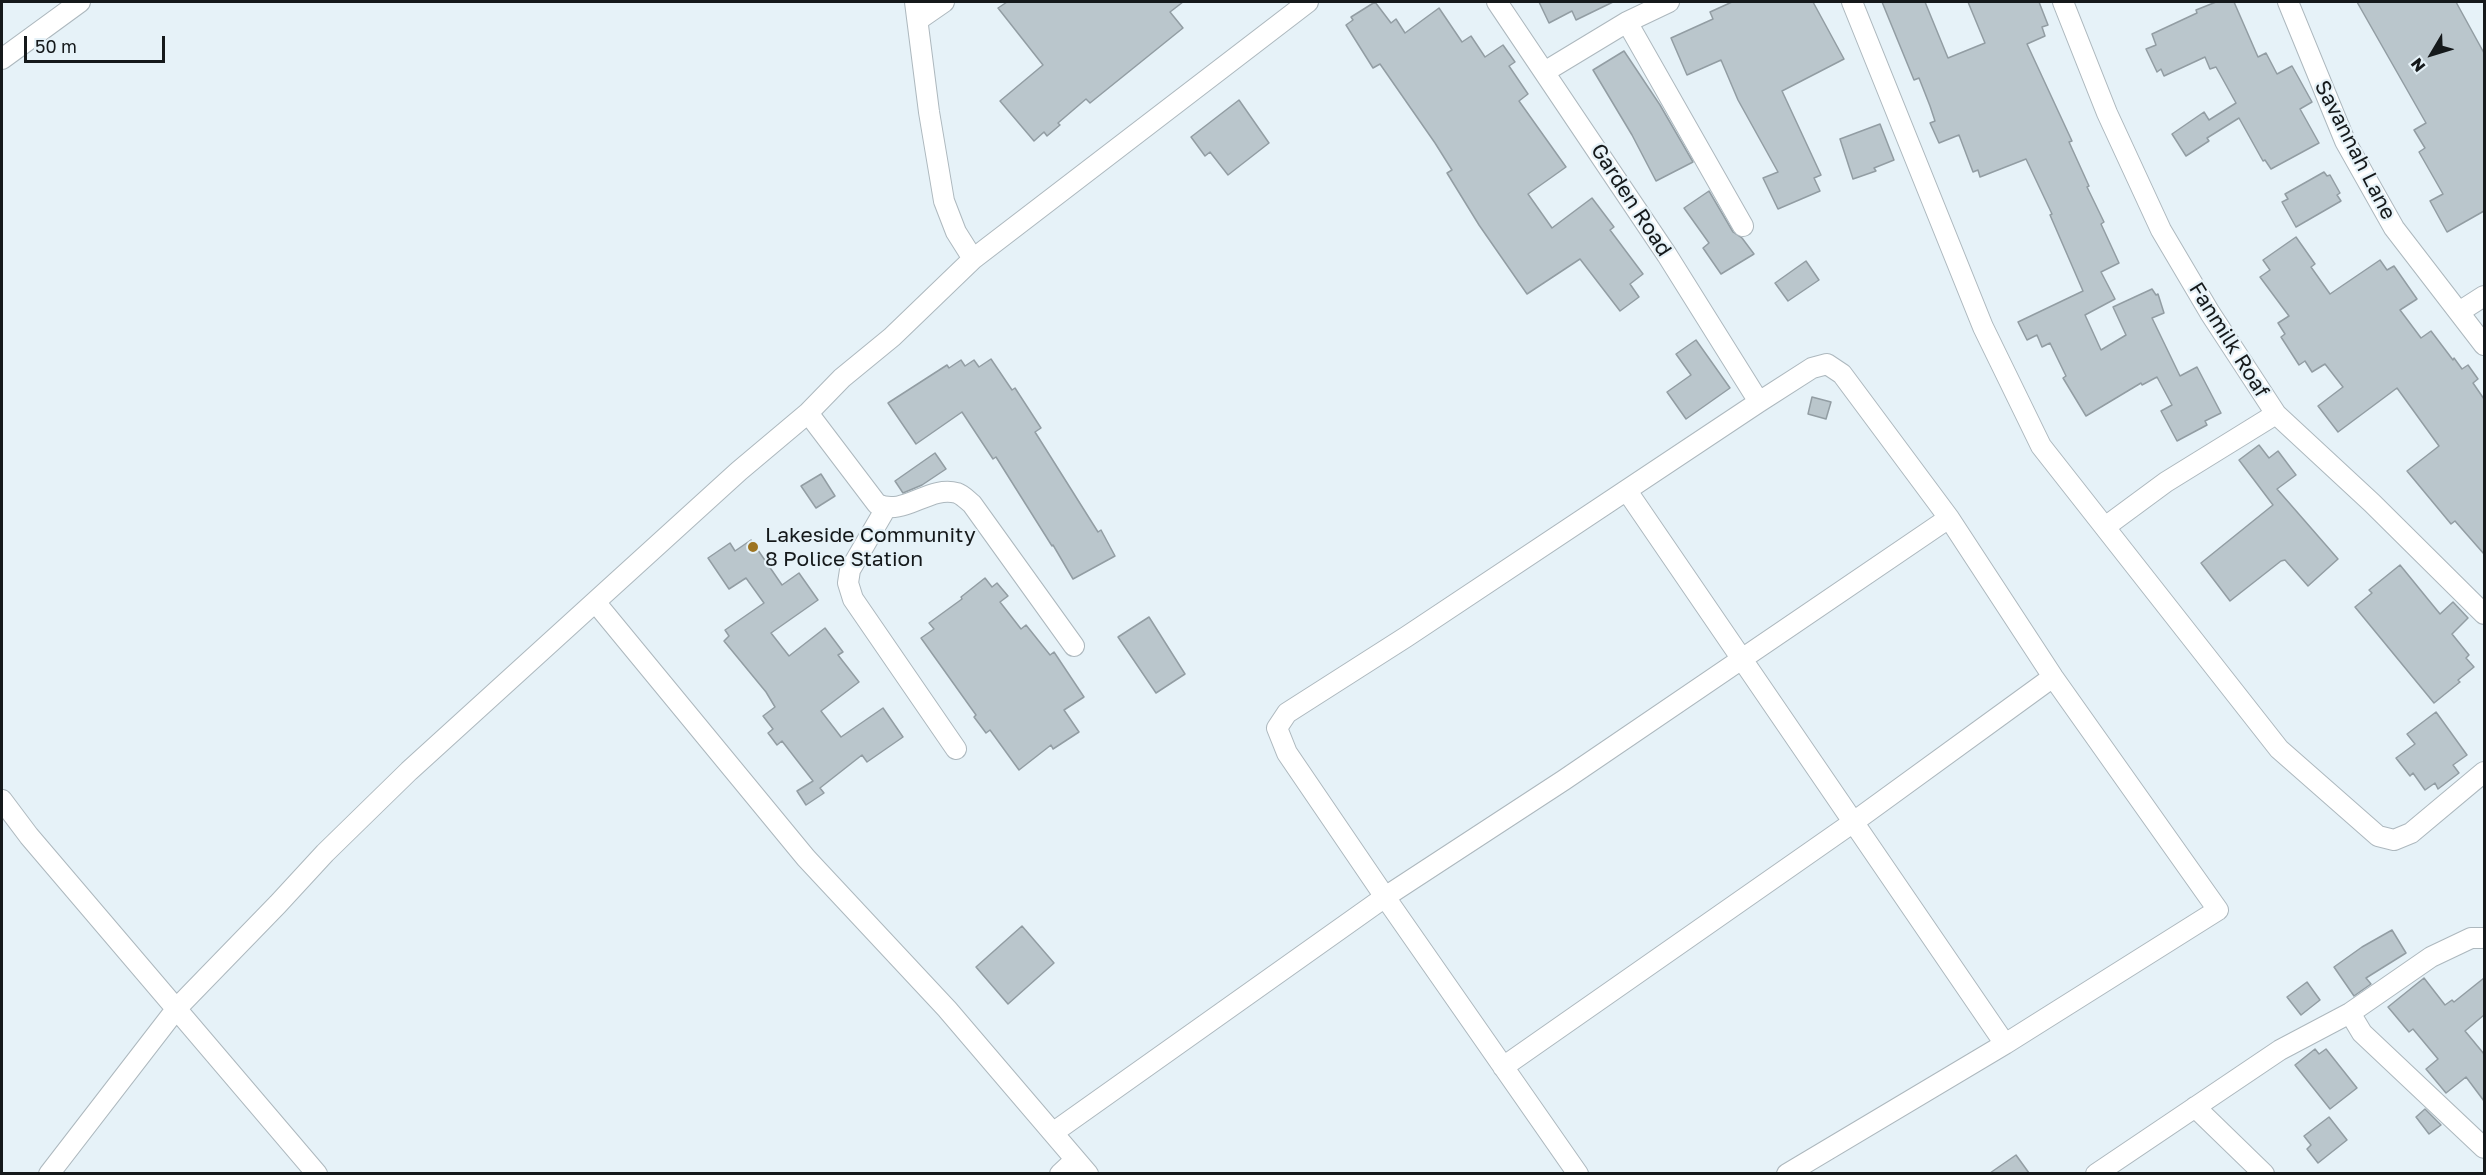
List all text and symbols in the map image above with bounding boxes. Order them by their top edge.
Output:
scale bar [27,24,168,62]
north arrow [2402,24,2462,84]
text: 50 m [35,35,77,57]
text: N [2406,54,2429,76]
street label: Savannah Lane [2309,76,2401,224]
street label: Garden Road [1585,139,1677,261]
street label: Fanmilk Roaf [2184,278,2274,402]
place label: Lakeside Community 8 Police Station [765,522,976,572]
marker: Lakeside Community 8 Police Station [746,540,760,554]

